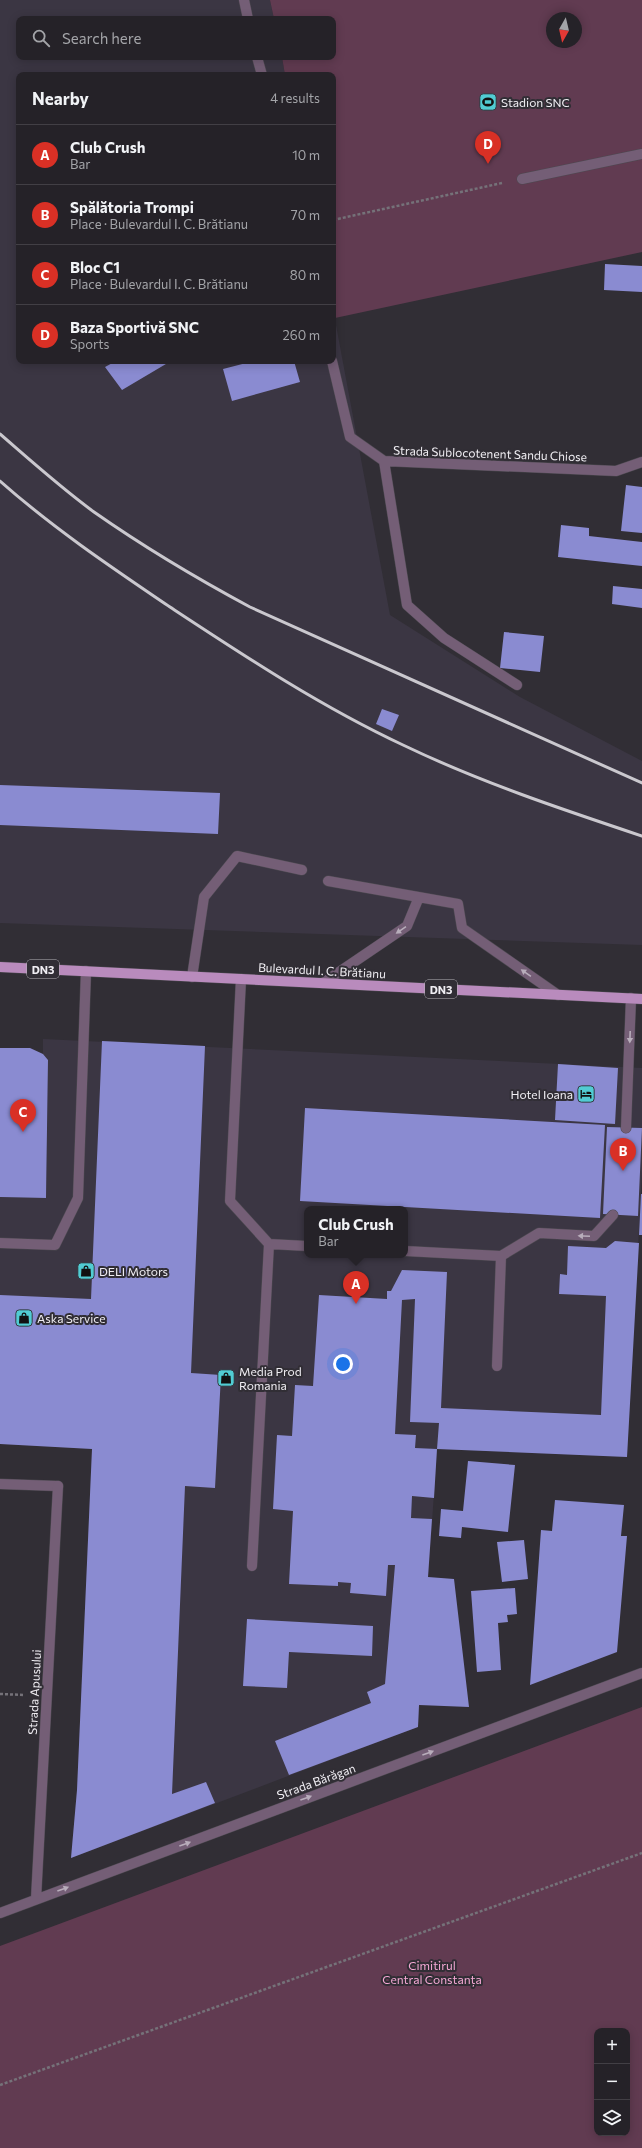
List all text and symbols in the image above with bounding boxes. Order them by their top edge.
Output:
north arrow [546,12,582,48]
search box [16,16,336,60]
icon: search [30,27,52,49]
text: Search here [62,29,141,47]
text: Nearby [32,88,89,109]
text: 4 results [270,90,320,106]
sports icon: Stadion SNC [478,92,498,112]
place label: Stadion SNC [501,95,570,109]
pin: D [475,131,501,164]
text: Club Crush [70,138,145,156]
text: A [40,147,50,163]
text: 10 m [292,147,320,163]
text: Bar [70,156,90,172]
text: Spălătoria Trompi [70,198,194,216]
text: B [41,207,49,223]
text: 70 m [291,207,320,223]
text: Place · Bulevardul I. C. Brătianu [70,216,248,232]
text: Bloc C1 [70,258,120,276]
text: C [41,267,49,283]
text: 80 m [290,267,320,283]
text: Place · Bulevardul I. C. Brătianu [70,276,248,292]
text: Baza Sportivă SNC [70,318,199,336]
text: D [40,327,50,343]
text: 260 m [283,327,320,343]
text: Sports [70,336,110,352]
street label: Strada Sublocotenent Sandu Chiose [393,443,587,463]
one-way arrow [396,926,406,934]
road number: DN3 [27,960,59,978]
street label: Bulevardul I. C. Brătianu [258,960,386,980]
one-way arrow [521,969,532,977]
road number: DN3 [425,980,457,998]
one-way arrow [626,1031,633,1043]
hotel icon: Hotel Ioana [576,1084,596,1104]
place label: Hotel Ioana [510,1087,573,1101]
pin: C [10,1099,36,1132]
pin: B [610,1138,636,1171]
popup [304,1206,408,1258]
text: Club Crush [318,1215,394,1233]
text: Bar [318,1233,339,1249]
one-way arrow [577,1233,590,1239]
shop icon: DELI Motors [76,1261,96,1281]
place label: DELI Motors [99,1264,168,1278]
pin: A [343,1271,369,1304]
shop icon: Aska Service [14,1308,34,1328]
place label: Aska Service [37,1311,106,1325]
your location [333,1354,353,1374]
place label: Media Prod Romania [239,1364,302,1392]
shop icon: Media Prod Romania [216,1368,236,1388]
street label: Strada Apusului [25,1649,43,1735]
one-way arrow [423,1749,435,1755]
street label: Strada Bărăgan [275,1760,357,1802]
one-way arrow [301,1795,313,1801]
one-way arrow [179,1840,191,1846]
one-way arrow [57,1886,69,1892]
park label: Cimitirul Central Constanța [382,1958,482,1987]
map controls [594,2028,630,2136]
button: + [594,2028,630,2064]
button: − [594,2064,630,2100]
button: layers [594,2100,630,2136]

